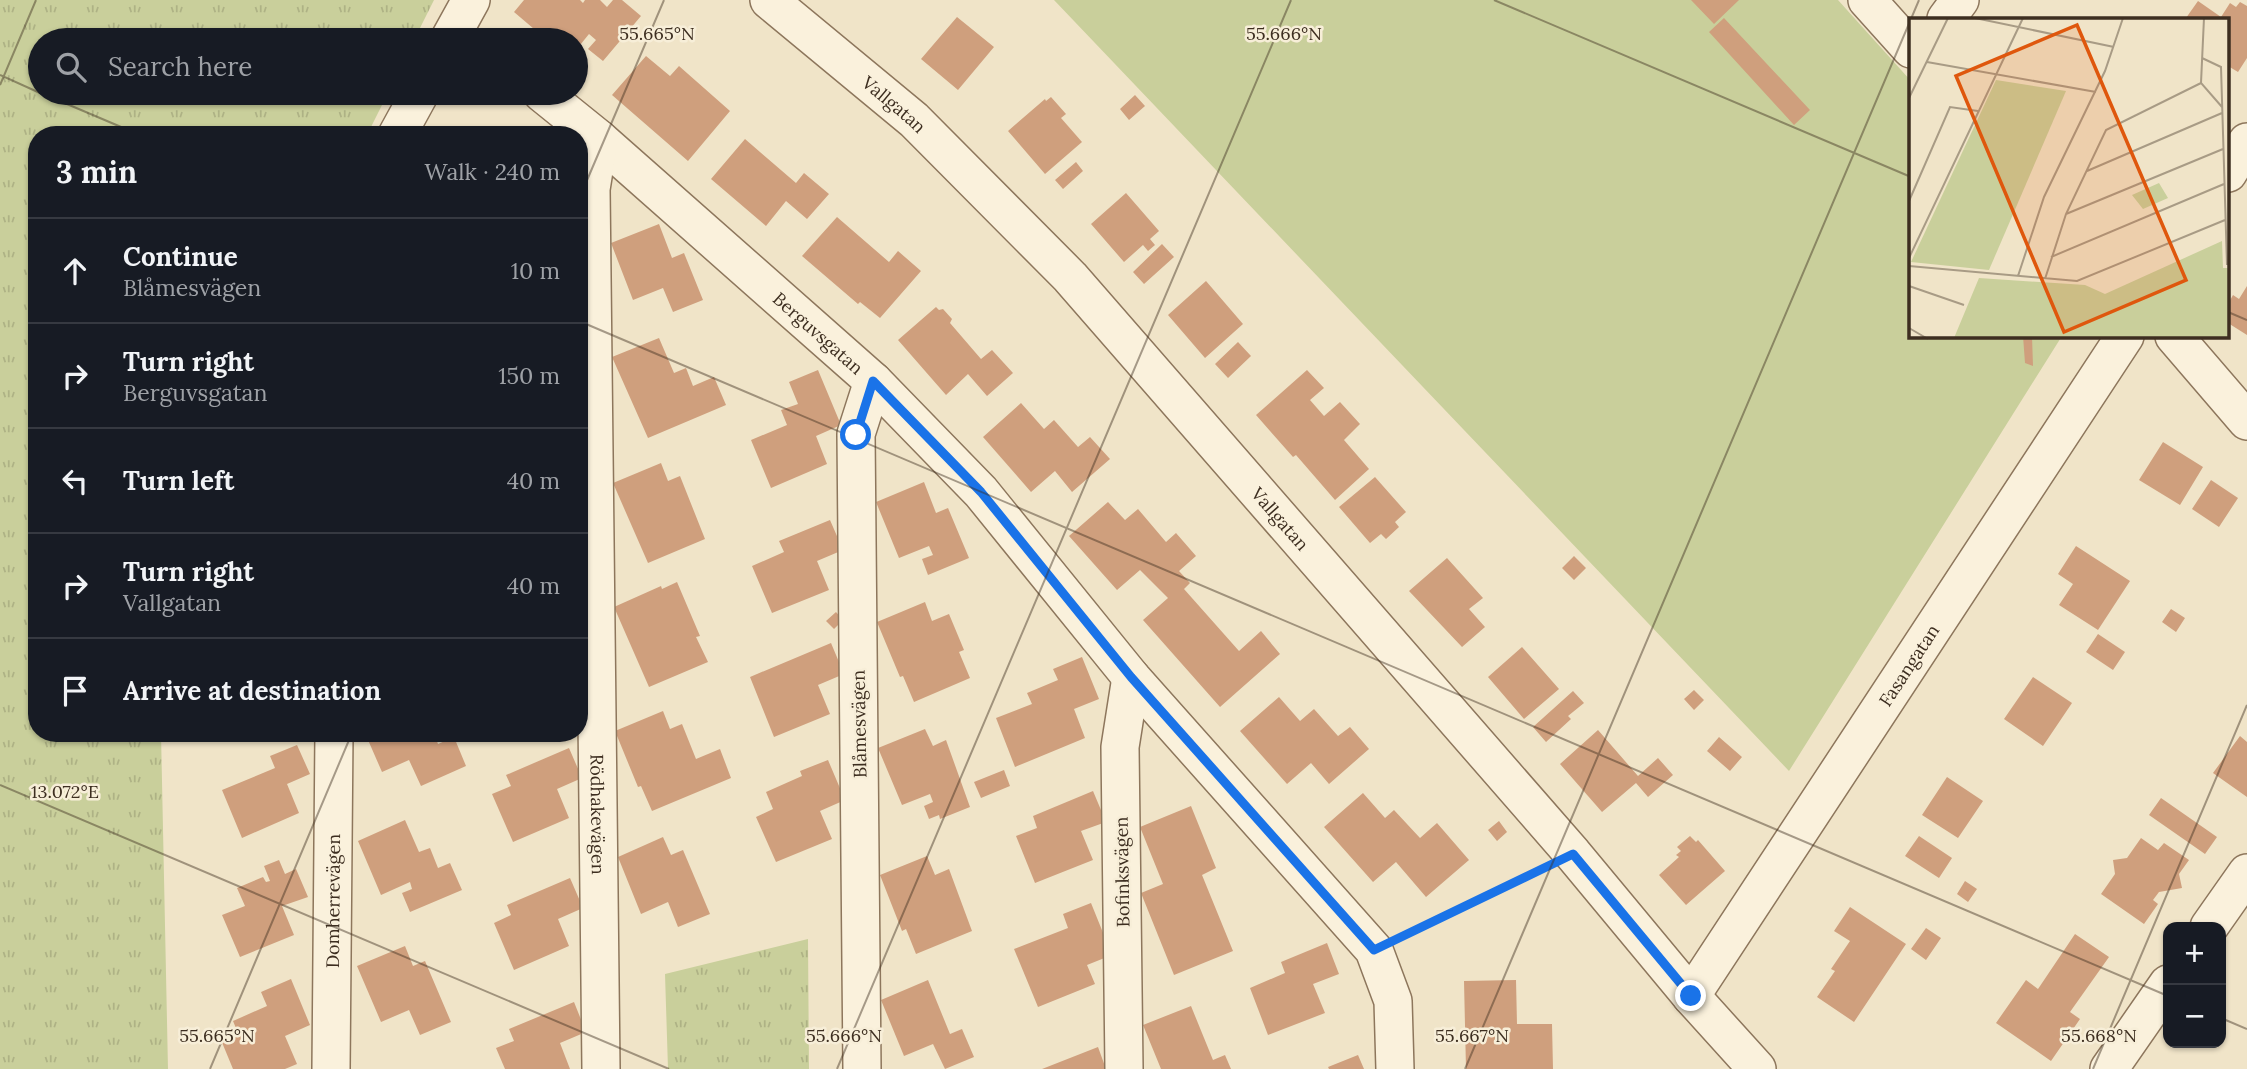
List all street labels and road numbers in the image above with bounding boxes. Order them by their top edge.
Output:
street label: Vallgatan [857,70,931,137]
street label: Berguvsgatan [768,287,868,379]
street label: Vallgatan [1246,481,1315,555]
street label: Fasangatan [1873,620,1944,710]
street label: Blåmesvägen [847,670,871,778]
street label: Rödhakevägen [586,754,610,875]
street label: Bofinksvägen [1110,816,1134,927]
street label: Domherrevägen [320,834,345,968]

